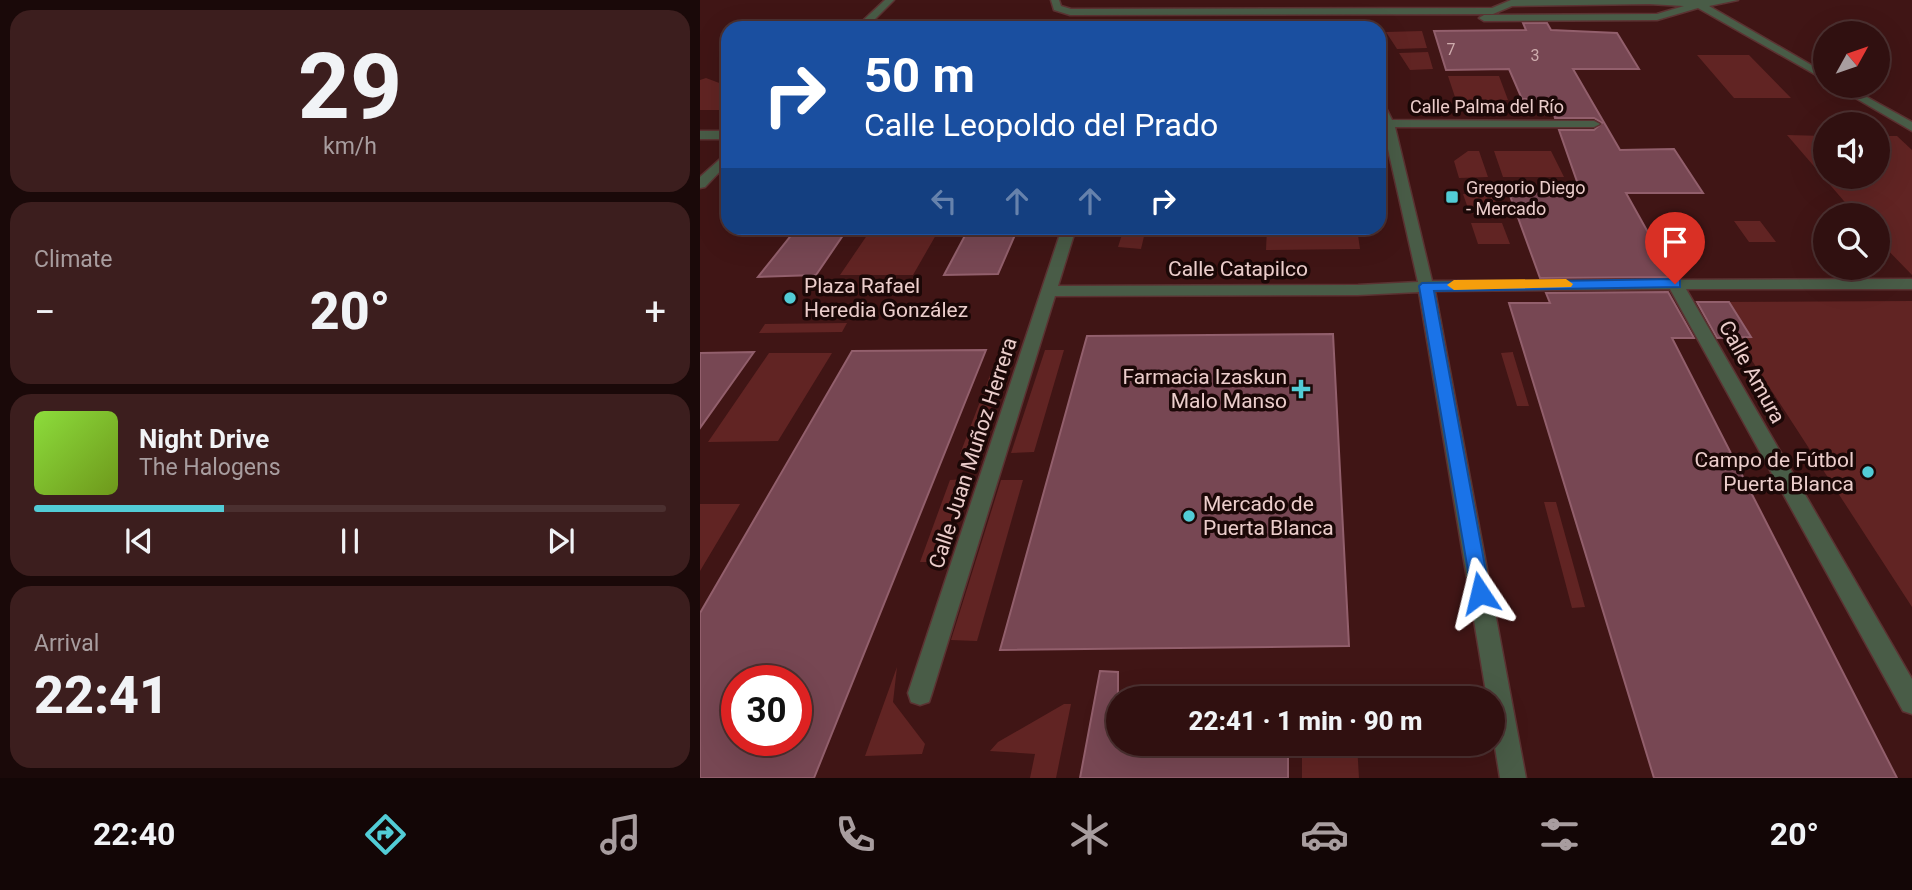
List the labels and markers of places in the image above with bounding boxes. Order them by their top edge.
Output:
place label: Gregorio Diego - Mercado [1466,177,1585,219]
marker: Gregorio Diego - Mercado [1444,189,1460,205]
pin [1645,212,1705,284]
place label: Plaza Rafael Heredia González [804,274,968,322]
marker: Plaza Rafael Heredia González [782,290,798,306]
place label: Farmacia Izaskun Malo Manso [1122,365,1287,413]
marker: Farmacia Izaskun Malo Manso [1293,381,1309,397]
place label: Campo de Fútbol Puerta Blanca [1695,448,1854,496]
marker: Campo de Fútbol Puerta Blanca [1860,464,1876,480]
place label: Mercado de Puerta Blanca [1203,492,1334,540]
marker: Mercado de Puerta Blanca [1181,508,1197,524]

